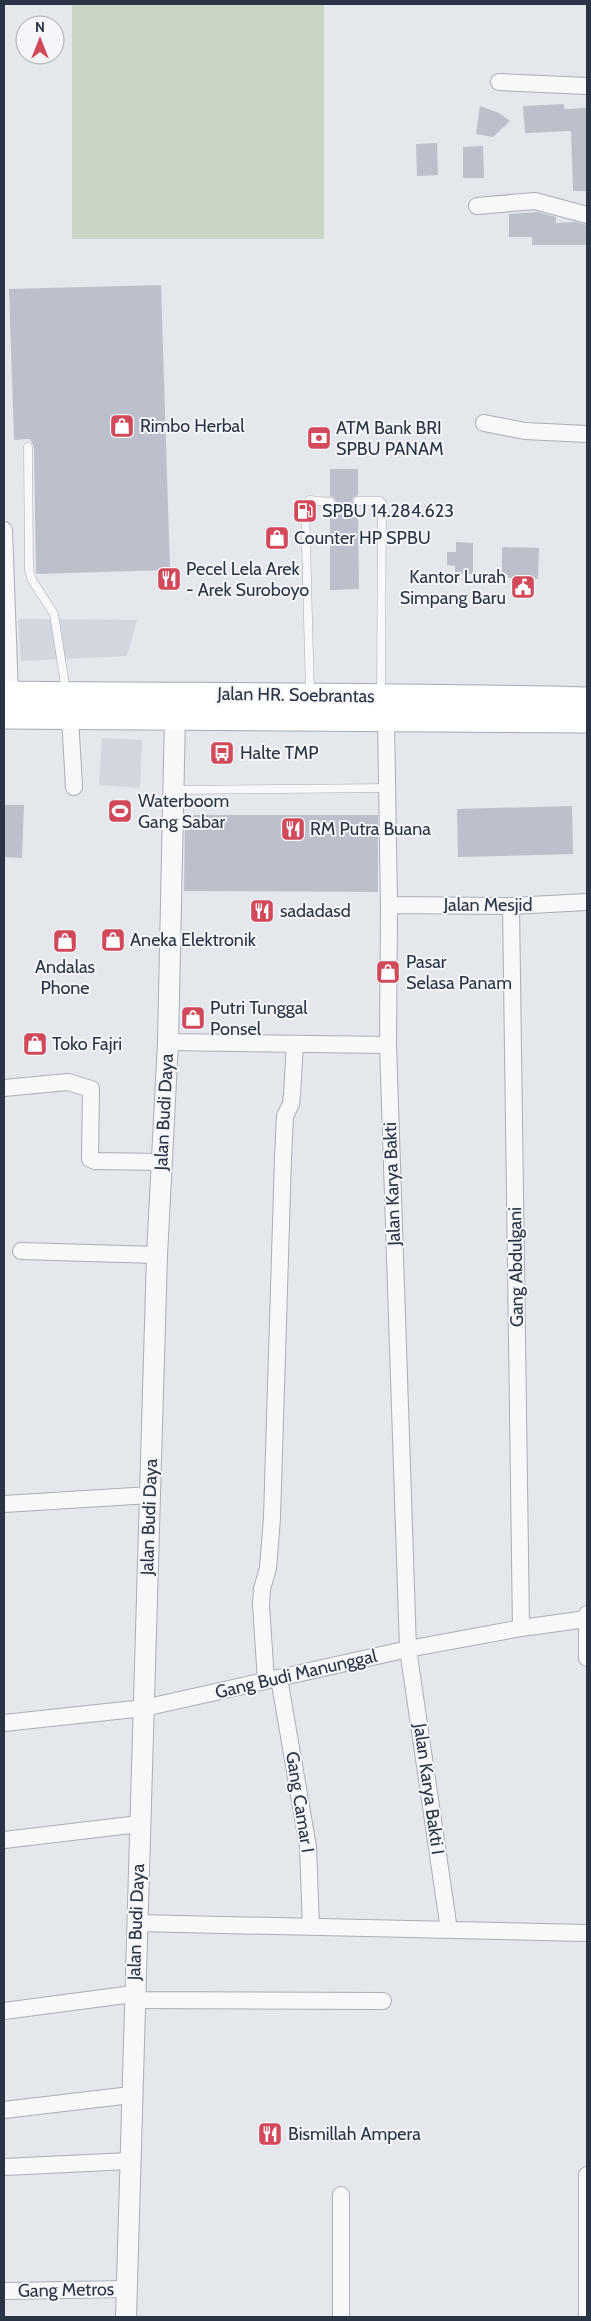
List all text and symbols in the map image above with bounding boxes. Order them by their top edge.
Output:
north arrow [15,15,65,65]
text: N [35,18,45,36]
shop icon: Rimbo Herbal [109,413,135,439]
place label: Rimbo Herbal [140,415,245,437]
place label: ATM Bank BRI SPBU PANAM [336,417,444,460]
bank icon: ATM Bank BRI SPBU PANAM [306,425,332,451]
fuel station icon: SPBU 14.284.623 [292,498,318,524]
place label: SPBU 14.284.623 [322,500,454,522]
shop icon: Counter HP SPBU [264,525,290,551]
place label: Counter HP SPBU [294,527,431,549]
place label: Pecel Lela Arek - Arek Suroboyo [186,558,309,601]
restaurant icon: Pecel Lela Arek - Arek Suroboyo [156,566,182,592]
place label: Kantor Lurah Simpang Baru [400,566,506,609]
public building icon: Kantor Lurah Simpang Baru [510,574,536,600]
street label: Jalan HR. Soebrantas [216,683,375,707]
bus stop icon: Halte TMP [209,740,235,766]
place label: Halte TMP [240,742,319,764]
place label: Waterboom Gang Sabar [138,790,229,833]
sports icon: Waterboom Gang Sabar [107,798,133,824]
restaurant icon: RM Putra Buana [280,816,306,842]
place label: RM Putra Buana [310,818,431,840]
street label: Jalan Mesjid [443,894,532,916]
restaurant icon: sadadasd [249,898,275,924]
place label: sadadasd [280,900,351,922]
shop icon: Aneka Elektronik [100,927,126,953]
shop icon: Andalas Phone [52,928,78,954]
place label: Aneka Elektronik [130,929,257,951]
place label: Pasar Selasa Panam [406,951,512,994]
place label: Andalas Phone [35,956,95,999]
shop icon: Pasar Selasa Panam [375,959,401,985]
place label: Putri Tunggal Ponsel [210,997,308,1040]
shop icon: Putri Tunggal Ponsel [180,1005,206,1031]
shop icon: Toko Fajri [22,1031,48,1057]
place label: Toko Fajri [52,1033,122,1055]
street label: Jalan Budi Daya [150,1053,178,1172]
street label: Jalan Karya Bakti [379,1122,405,1247]
street label: Gang Abdulgani [504,1207,528,1327]
street label: Jalan Budi Daya [136,1458,162,1577]
street label: Gang Budi Manunggal [213,1645,380,1703]
street label: Jalan Karya Bakti I [409,1721,449,1856]
street label: Gang Camar I [281,1750,319,1854]
street label: Jalan Budi Daya [123,1863,149,1982]
restaurant icon: Bismillah Ampera [257,2121,283,2147]
place label: Bismillah Ampera [288,2123,421,2145]
street label: Gang Metros [18,2278,114,2302]

